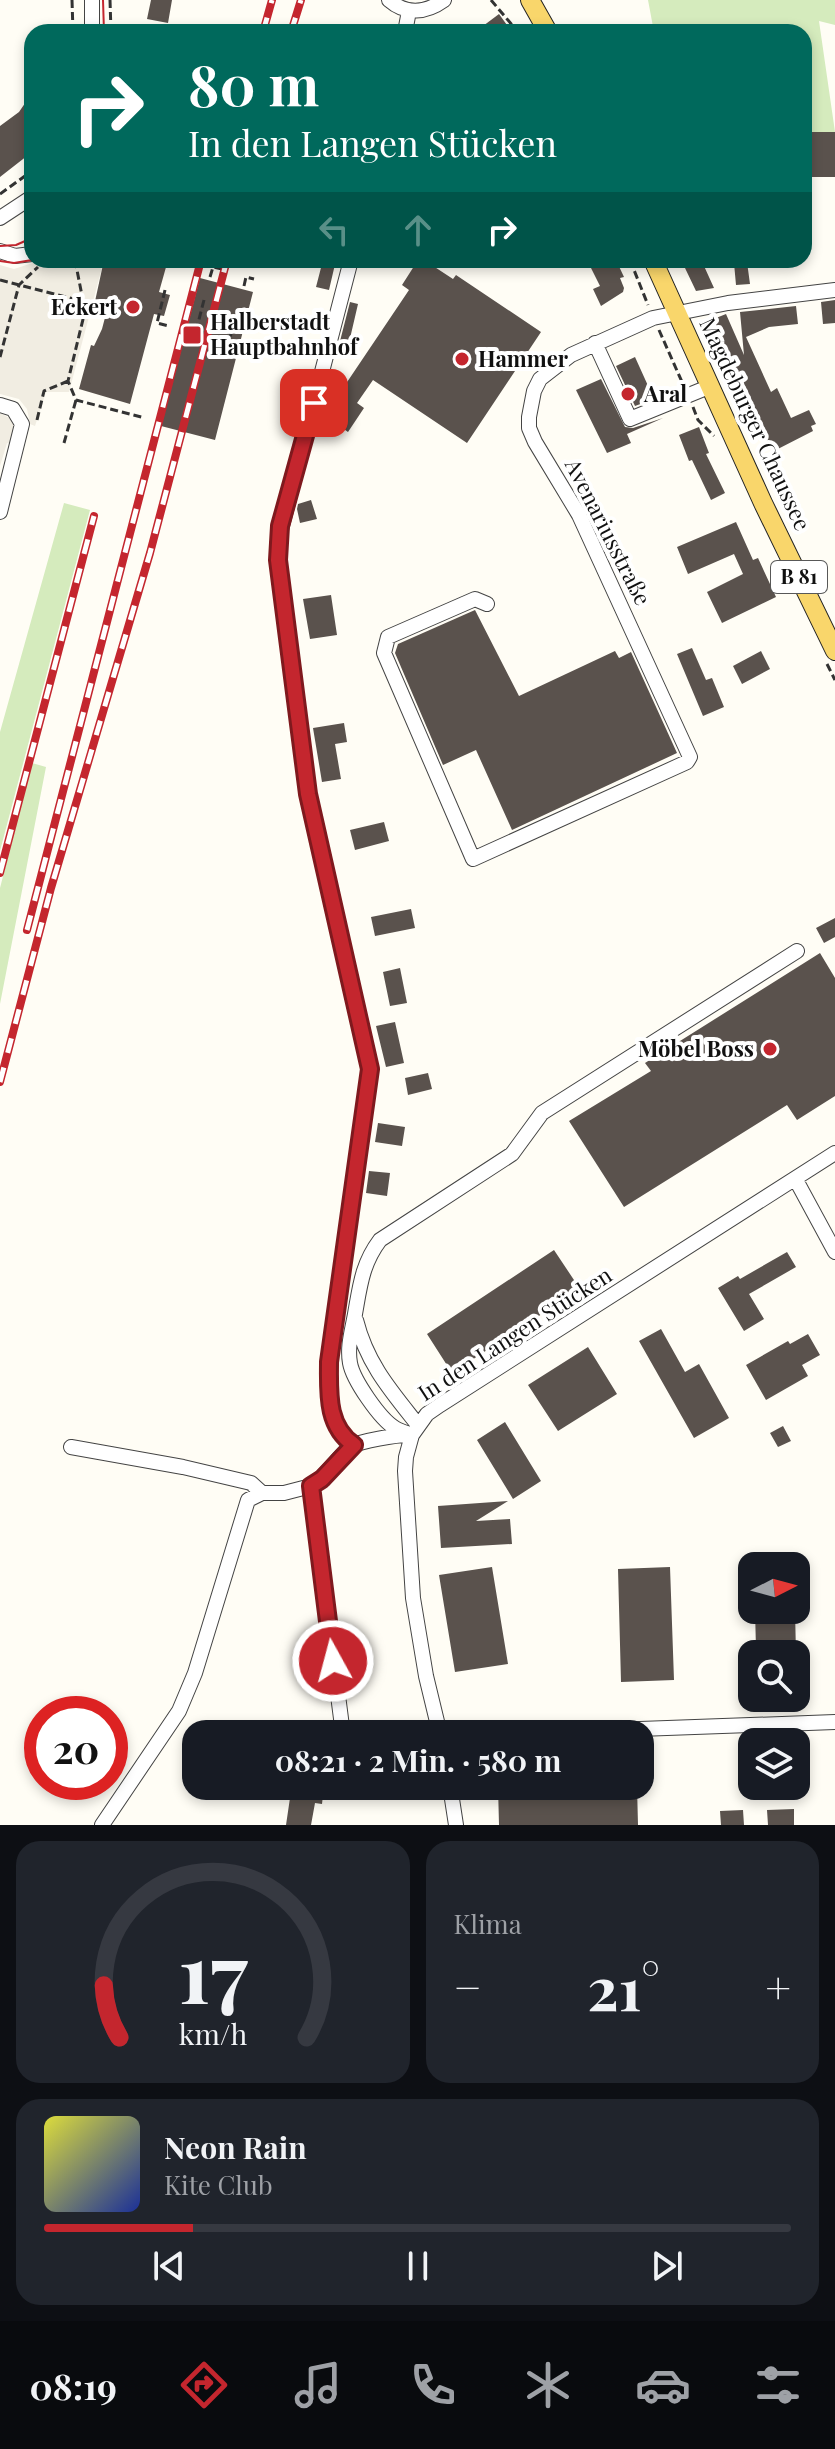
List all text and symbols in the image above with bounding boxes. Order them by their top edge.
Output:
text: 80 m [188,46,319,121]
icon: right [56,56,160,160]
text: In den Langen Stücken [188,118,557,166]
icon: left [312,208,356,252]
icon: ahead [396,208,440,252]
icon: right [480,208,524,252]
place label: Eckert [51,291,117,321]
marker: Eckert [124,298,142,316]
place label: Halberstadt Hauptbahnhof [210,306,360,361]
street label: Magdeburger Chaussee [693,312,818,535]
marker: Halberstadt Hauptbahnhof [181,324,203,346]
place label: Hammer [478,343,569,373]
marker: Hammer [453,350,471,368]
pin [280,369,348,437]
place label: Aral [643,378,687,408]
icon: arrive [292,381,336,425]
marker: Aral [619,385,637,403]
street label: Avenariusstraße [559,452,659,610]
road number: B 81 [771,561,827,593]
place label: Möbel Boss [638,1033,754,1063]
marker: Möbel Boss [761,1040,779,1058]
street label: In den Langen Stücken [412,1259,617,1407]
north arrow [738,1552,810,1624]
map controls [738,1552,810,1800]
position arrow [291,1619,375,1703]
button: search [738,1640,810,1712]
speed limit sign: 20 [24,1696,128,1800]
button: layers [738,1728,810,1800]
text: 08:21 · 2 Min. · 580 m [275,1740,561,1780]
text: Klima [454,1906,522,1941]
text: 17 [178,1914,248,2025]
text: 21° [587,1946,660,2026]
text: − [454,1956,482,2015]
text: + [765,1956,791,2015]
text: km/h [178,2014,247,2052]
text: Neon Rain [164,2127,307,2167]
text: Kite Club [164,2167,273,2202]
icon: previous [147,2244,191,2288]
icon: pause [396,2244,440,2288]
icon: next [645,2244,689,2288]
icon: directions [176,2357,232,2413]
icon: music [290,2357,346,2413]
icon: phone [405,2357,461,2413]
icon: climate [520,2357,576,2413]
icon: car [635,2357,691,2413]
icon: filters [750,2357,806,2413]
text: 08:19 [29,2361,117,2409]

